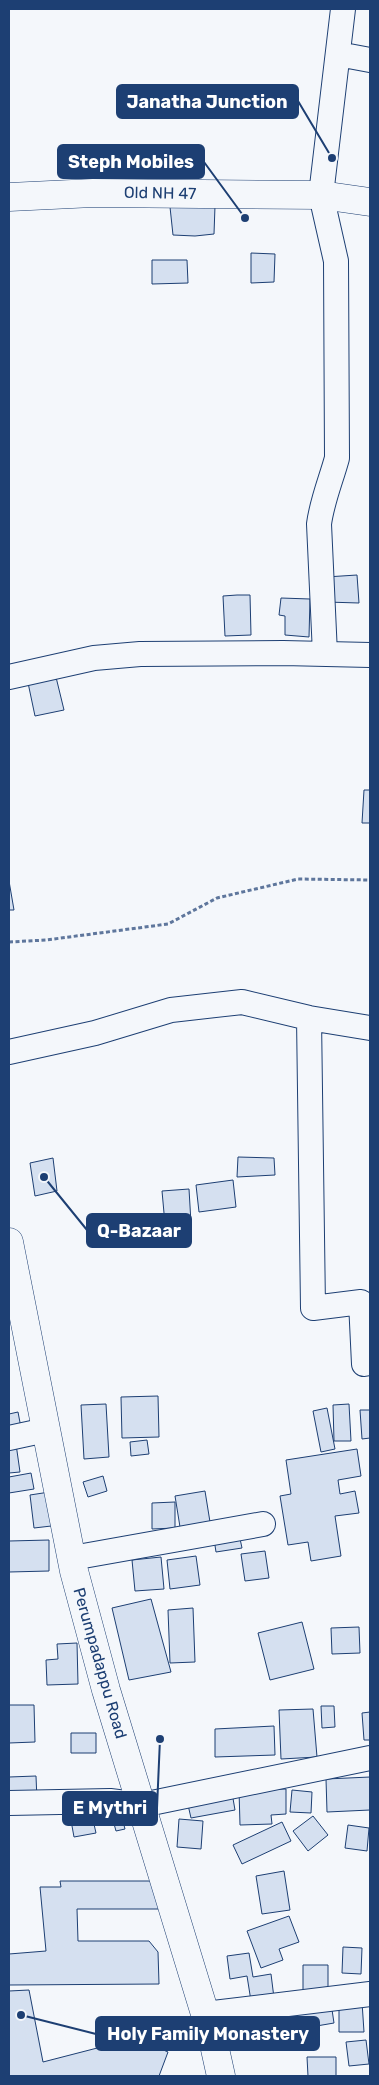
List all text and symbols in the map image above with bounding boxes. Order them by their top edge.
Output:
callout: Janatha Junction [117,85,298,118]
text: Janatha Junction [126,91,288,113]
callout: Steph Mobiles [58,145,204,178]
text: Steph Mobiles [68,151,194,173]
street label: Old NH 47 [124,183,196,203]
callout: Q-Bazaar [87,1214,191,1247]
text: Q-Bazaar [97,1220,181,1242]
street label: Perumpadappu Road [69,1585,131,1741]
callout: E Mythri [63,1792,157,1825]
text: E Mythri [73,1797,147,1819]
callout: Holy Family Monastery [96,2017,319,2050]
text: Holy Family Monastery [107,2023,309,2045]

